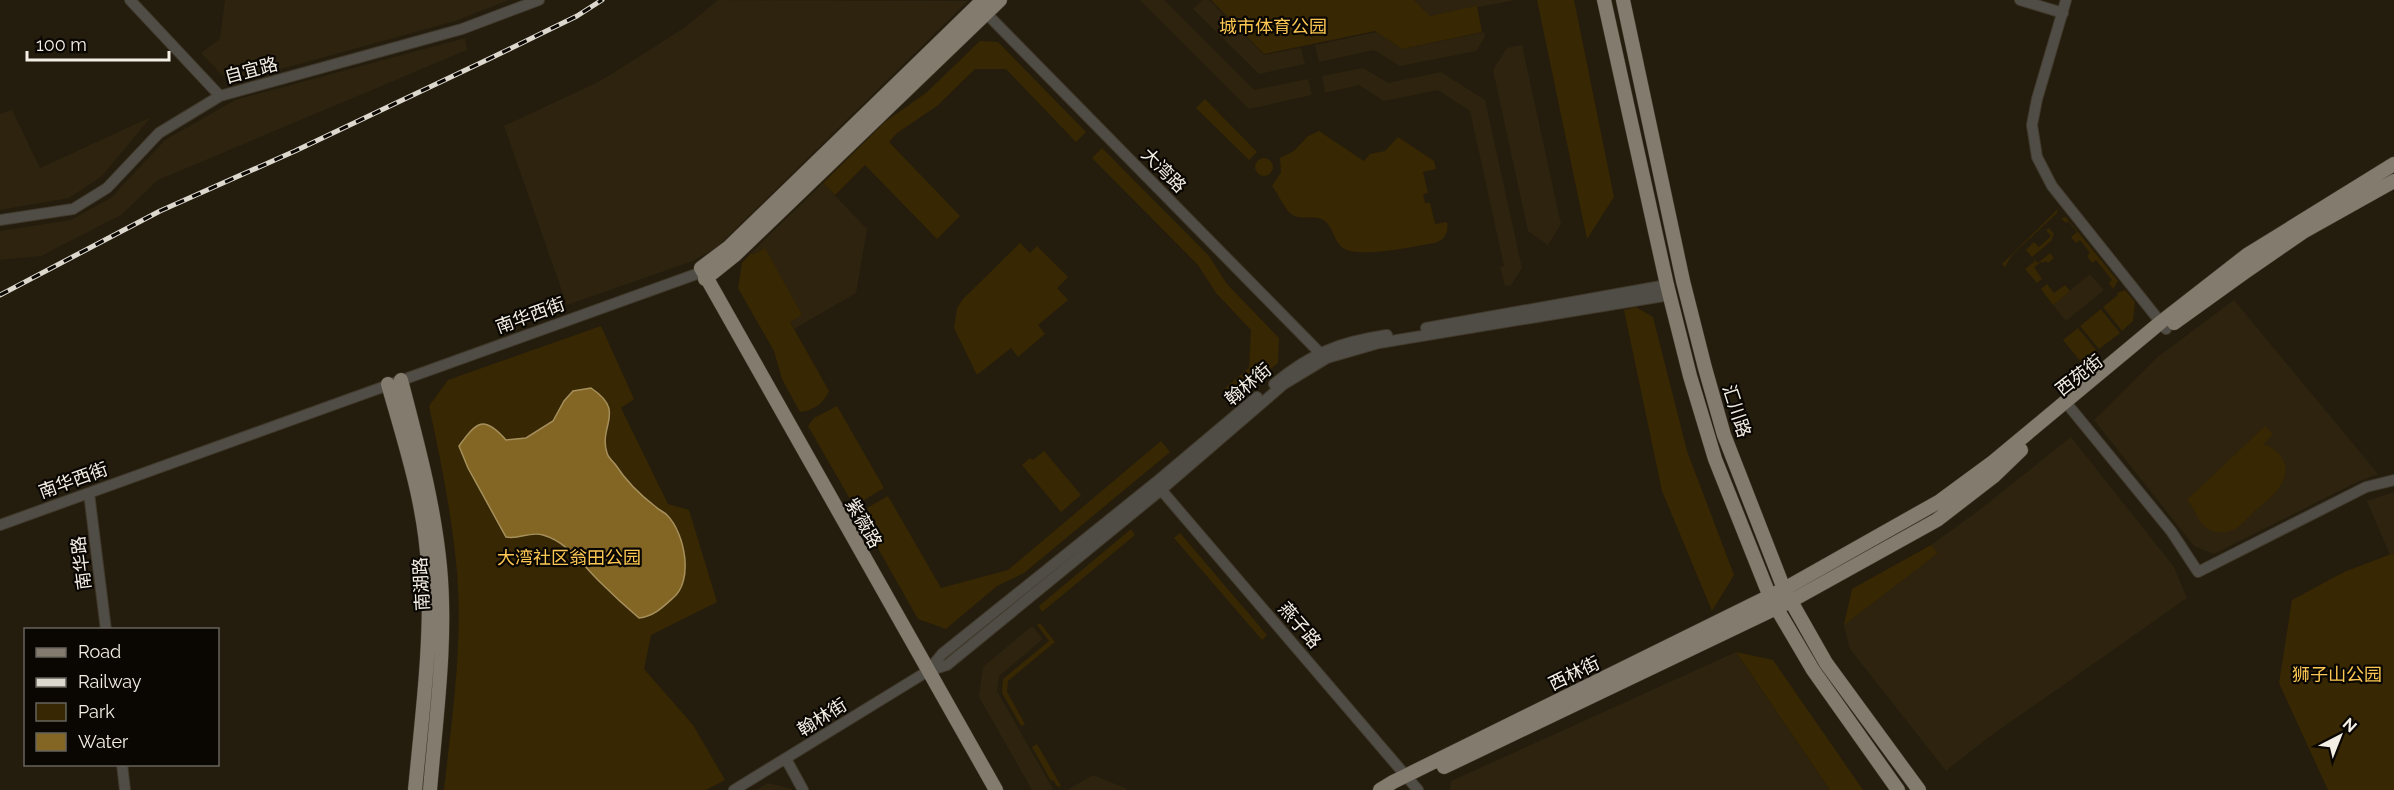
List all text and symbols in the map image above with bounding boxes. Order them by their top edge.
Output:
park label: 城市体育公园 [1219,16,1327,37]
scale bar [27,24,170,62]
text: 100 m [36,34,87,55]
street label: 自宜路 [222,53,280,87]
street label: 大湾路 [1137,143,1191,197]
street label: 南华西街 [493,293,567,337]
street label: 西苑街 [2051,350,2107,400]
street label: 翰林街 [1221,359,1275,409]
street label: 汇川路 [1719,382,1755,440]
street label: 南华西街 [36,458,110,502]
street label: 紫薇路 [841,494,887,552]
street label: 南华路 [67,535,95,591]
park label: 大湾社区翁田公园 [497,547,641,568]
street label: 南湖路 [409,556,433,612]
street label: 燕子路 [1274,598,1326,652]
legend [24,628,219,766]
text: Road [78,641,121,662]
street label: 西林街 [1545,652,1603,694]
park label: 狮子山公园 [2292,664,2382,685]
text: Railway [78,671,142,692]
street label: 翰林街 [794,694,850,740]
text: Park [78,701,115,722]
north arrow [2310,706,2370,766]
text: N [2339,714,2361,736]
text: Water [78,731,129,752]

